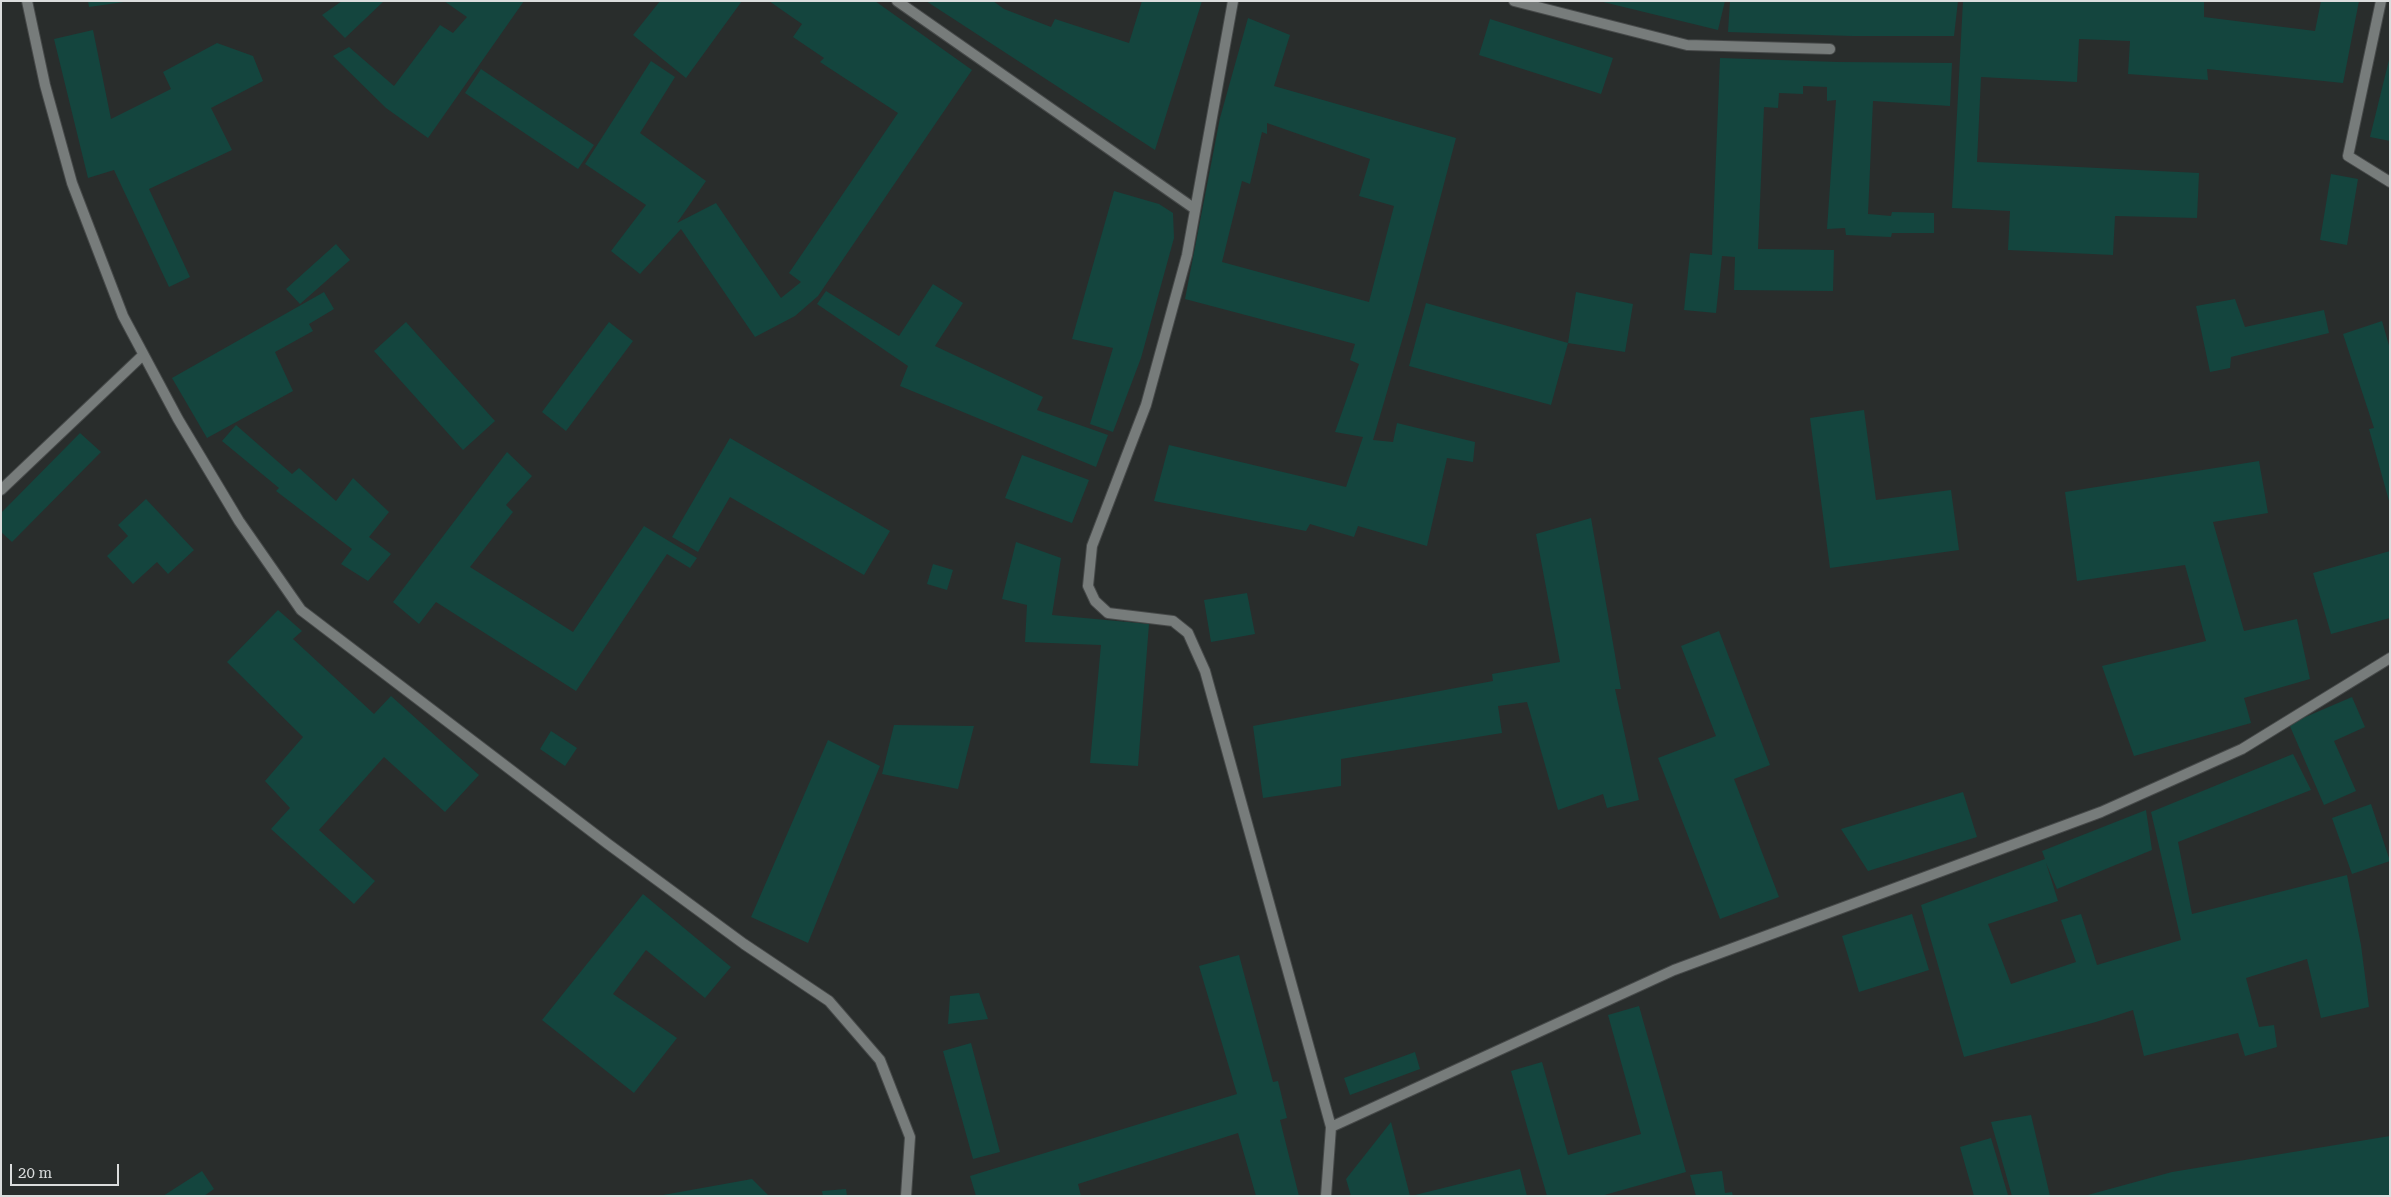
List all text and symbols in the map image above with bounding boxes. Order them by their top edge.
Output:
scale bar [12,1154,121,1186]
text: 20 m [18,1164,52,1182]

